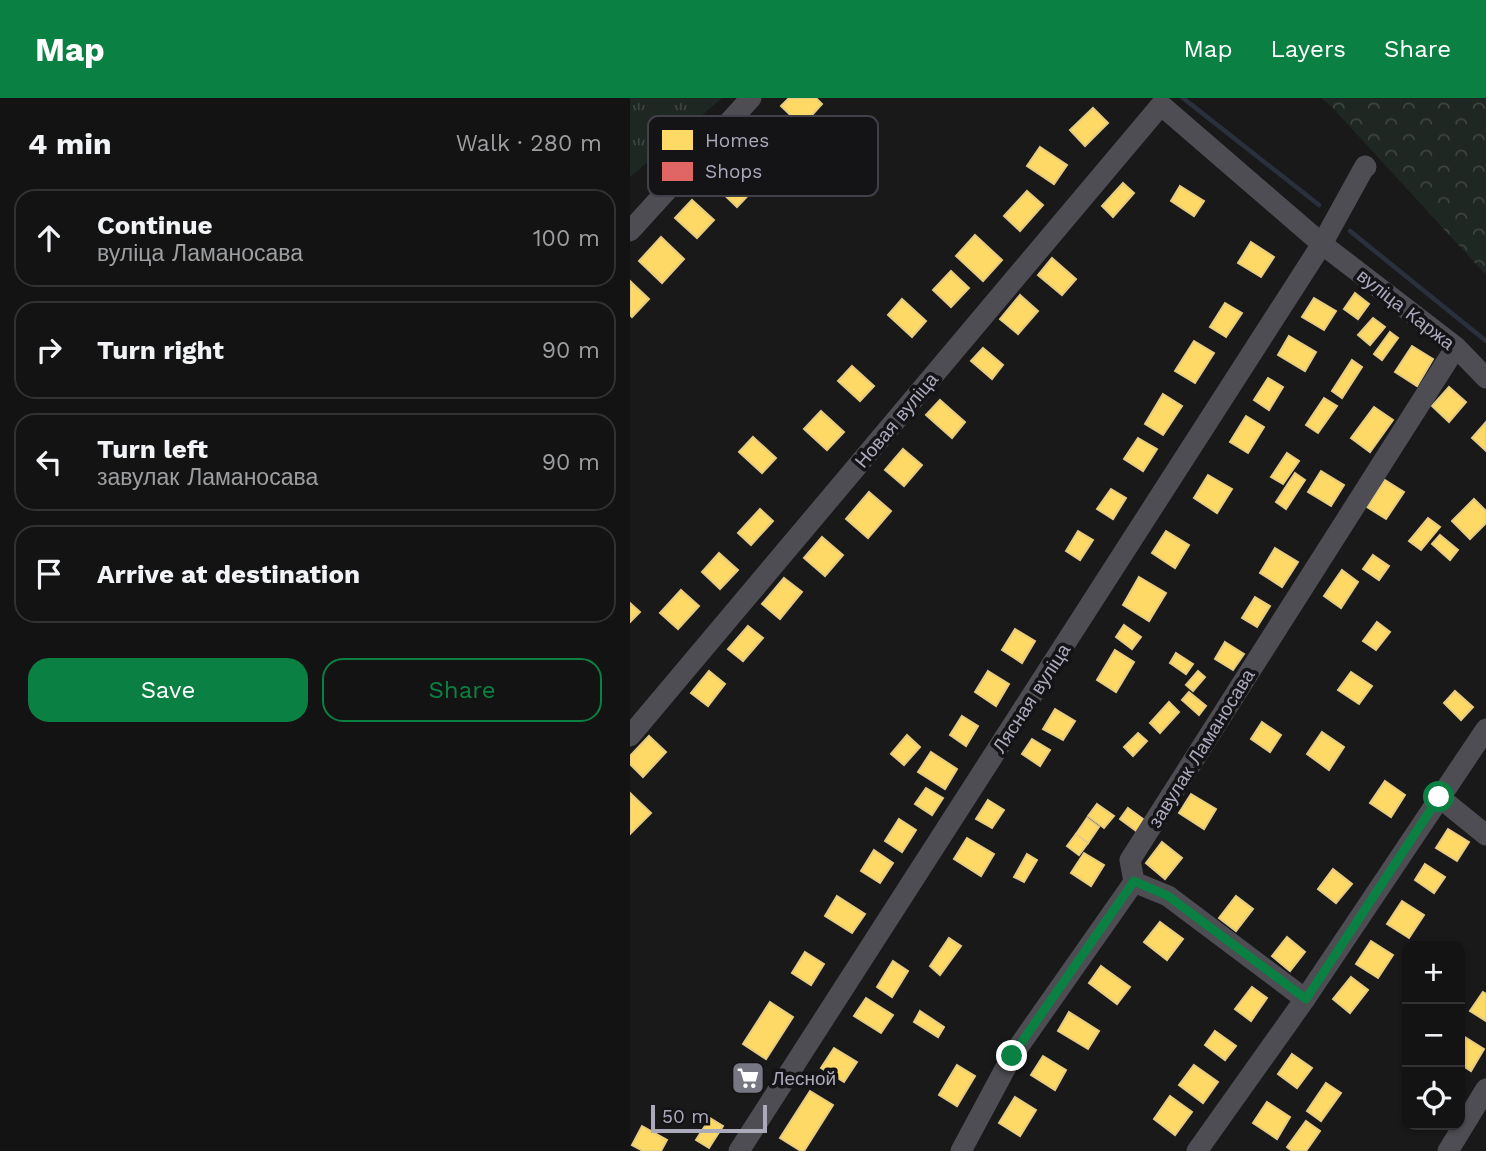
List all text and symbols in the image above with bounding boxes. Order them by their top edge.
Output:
text: Map [35,30,105,69]
text: Map [1184,35,1232,63]
text: Layers [1270,35,1346,63]
text: Share [1384,35,1451,63]
legend [648,116,878,196]
text: 4 min [28,126,112,161]
text: Homes [705,129,769,152]
text: Walk · 280 m [456,130,602,157]
text: Shops [705,160,762,183]
text: Continue [97,210,213,240]
icon: ahead [30,219,68,257]
text: 100 m [533,225,600,252]
text: вуліца Ламаносава [97,240,303,267]
street label: вуліца Каржа [1352,264,1459,355]
icon: right [30,331,68,369]
text: Turn right [97,335,224,365]
text: 90 m [542,337,600,364]
street label: Новая вуліца [850,368,943,473]
text: Turn left [97,434,208,464]
icon: left [30,443,68,481]
text: 90 m [542,449,600,476]
text: завулак Ламаносава [97,464,318,491]
icon: arrive [30,555,68,593]
text: Arrive at destination [97,559,360,589]
street label: Лясная вуліца [988,639,1076,757]
button: Save [28,658,308,722]
button: Share [322,658,602,722]
street label: завулак Ламаносава [1143,664,1260,832]
route start [1423,781,1454,812]
map controls [1402,941,1465,1130]
button: + [1402,941,1465,1004]
button: − [1402,1004,1465,1067]
route end [996,1040,1027,1071]
supermarket icon: Лесной [729,1059,767,1097]
place label: Лесной [772,1067,836,1090]
button: locate [1402,1067,1465,1130]
scale bar [651,1102,766,1134]
text: 50 m [662,1105,709,1128]

